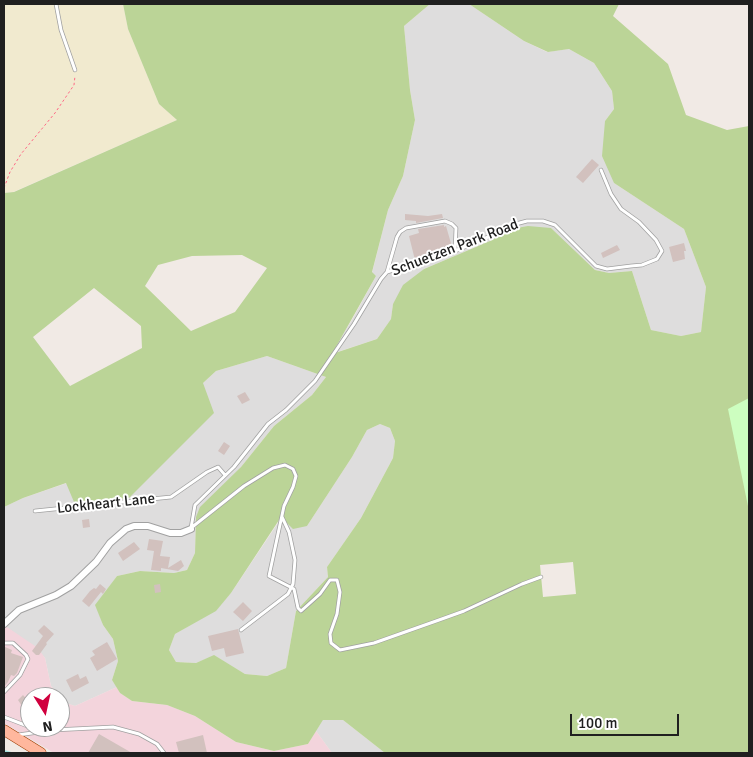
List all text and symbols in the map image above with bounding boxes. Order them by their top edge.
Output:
street label: Schuetzen Park Road [389,216,521,280]
street label: Lockheart Lane [56,490,156,518]
north arrow [20,687,70,737]
scale bar [573,704,682,736]
text: 100 m [578,714,618,732]
text: N [41,717,54,735]

